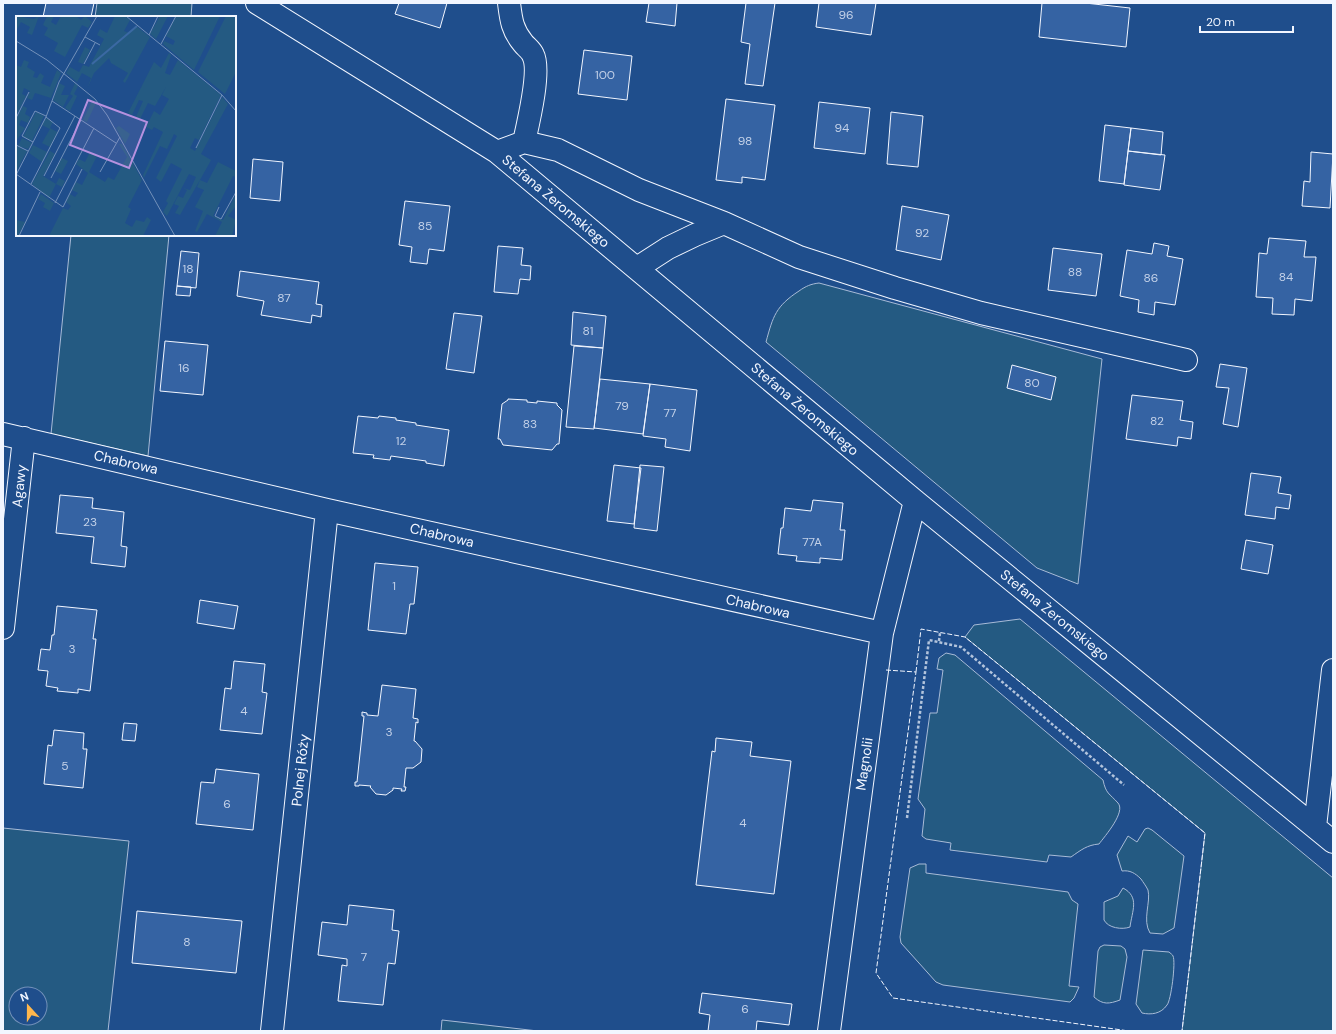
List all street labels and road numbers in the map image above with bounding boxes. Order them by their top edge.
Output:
street label: Stefana Żeromskiego [498,151,614,251]
street label: Stefana Żeromskiego [747,359,863,459]
street label: Chabrowa [92,446,160,478]
street label: Agawy [8,463,30,508]
street label: Chabrowa [408,519,476,551]
street label: Stefana Żeromskiego [997,565,1113,665]
street label: Chabrowa [724,590,792,622]
street label: Polnej Róży [287,733,313,807]
street label: Magnolii [851,736,877,792]

